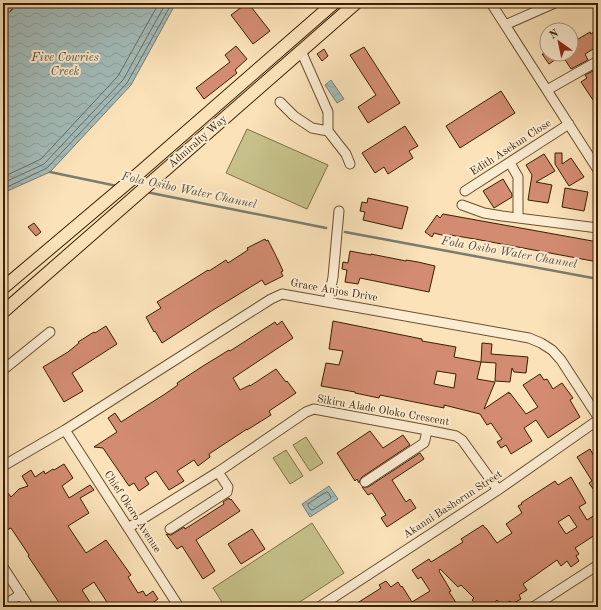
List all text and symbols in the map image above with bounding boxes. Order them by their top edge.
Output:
north arrow [539,22,579,62]
text: N [548,28,561,42]
water label: Five Cowries Creek [30,52,99,78]
street label: Admiralty Way [167,114,229,170]
street label: Edith Asekun Close [469,118,553,178]
water label: Fola Osibo Water Channel [119,171,258,211]
water label: Fola Osibo Water Channel [439,235,578,271]
street label: Grace Anjos Drive [290,278,378,304]
street label: Sikiru Alade Oloko Crescent [316,394,450,428]
street label: Chief Okoro Avenue [102,469,162,555]
street label: Akanni Bashorun Street [402,469,504,541]

